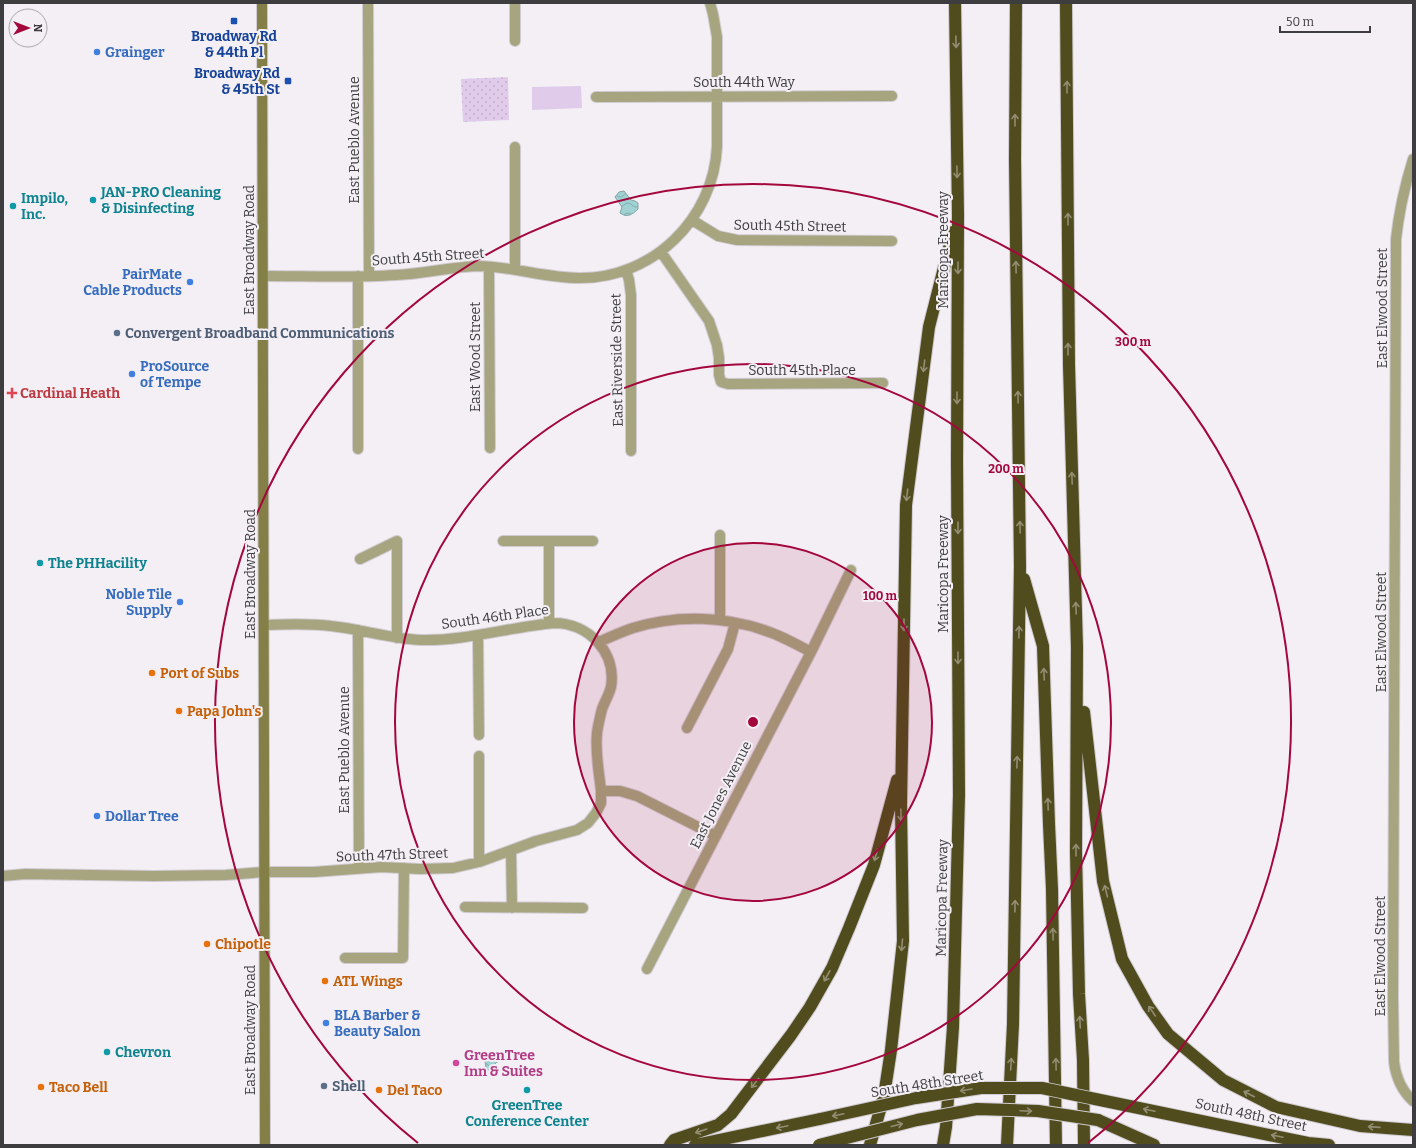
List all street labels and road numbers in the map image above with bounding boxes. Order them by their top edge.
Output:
street label: South 44th Way [693,74,796,91]
street label: East Pueblo Avenue [346,76,363,204]
street label: East Broadway Road [241,185,258,315]
street label: Maricopa Freeway [935,190,952,309]
street label: South 45th Street [733,217,847,235]
street label: South 45th Street [371,245,485,269]
street label: East Elwood Street [1374,248,1391,368]
street label: East Riverside Street [607,293,627,427]
street label: East Wood Street [467,302,484,412]
street label: South 45th Place [748,362,856,379]
street label: East Broadway Road [242,509,259,639]
street label: Maricopa Freeway [935,514,952,633]
street label: East Elwood Street [1373,572,1390,692]
street label: South 46th Place [440,601,550,633]
street label: East Pueblo Avenue [336,686,353,814]
street label: East Jones Avenue [687,738,755,852]
street label: Maricopa Freeway [932,838,952,957]
street label: South 47th Street [336,845,448,865]
street label: East Elwood Street [1372,896,1389,1016]
street label: East Broadway Road [242,965,259,1095]
street label: South 48th Street [869,1067,985,1101]
street label: South 48th Street [1194,1095,1308,1135]

